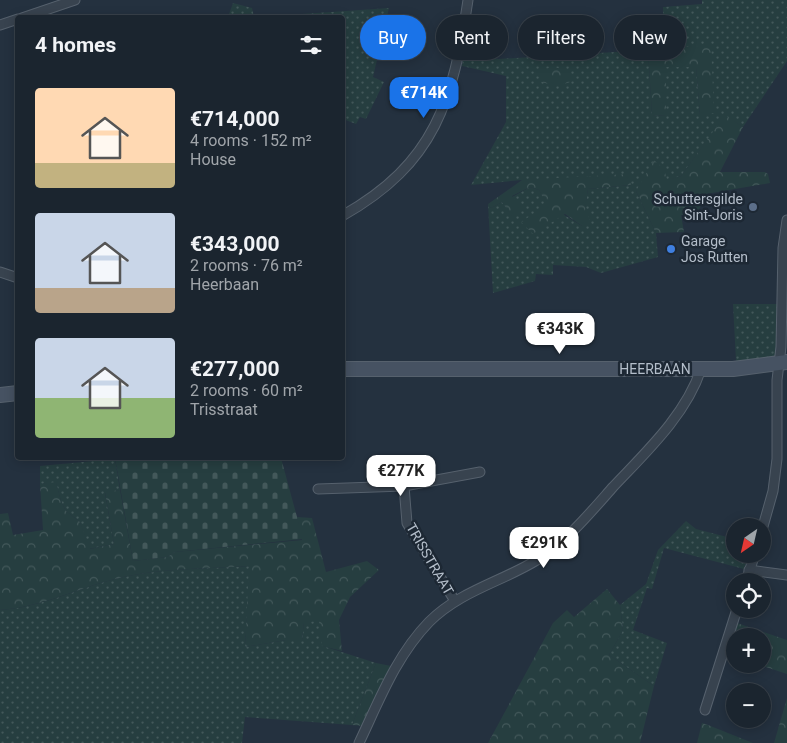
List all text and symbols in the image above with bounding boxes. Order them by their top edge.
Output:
chip: Buy [360,15,426,60]
chip: Rent [436,15,508,60]
chip: Filters [518,15,604,60]
chip: New [614,15,686,60]
icon: filters [297,31,325,59]
text: 4 homes [35,33,116,57]
pin: €714K [389,76,459,119]
text: €714K [401,83,447,102]
text: €714,000 [190,107,280,131]
icon: home [75,108,135,168]
text: 4 rooms · 152 m² [190,131,312,150]
text: House [190,150,236,169]
place label: Schuttersgilde Sint-Joris [653,191,743,223]
marker: Schuttersgilde Sint-Joris [747,201,759,213]
text: €343,000 [190,232,280,256]
icon: home [75,233,135,293]
place label: Garage Jos Rutten [681,233,748,265]
marker: Garage Jos Rutten [665,243,677,255]
text: 2 rooms · 76 m² [190,256,303,275]
text: Heerbaan [190,275,259,294]
pin: €343K [525,312,595,355]
text: €343K [537,319,583,338]
text: €277,000 [190,357,280,381]
icon: home [75,358,135,418]
street label: HEERBAAN [619,361,691,377]
text: 2 rooms · 60 m² [190,381,303,400]
text: Trisstraat [190,400,258,419]
pin: €277K [366,454,436,497]
text: €277K [378,461,424,480]
north arrow [726,518,771,562]
map controls [726,518,771,728]
street label: TRISSTRAAT [403,520,457,598]
pin: €291K [509,526,579,569]
text: €291K [521,533,567,552]
button: locate [726,573,771,618]
button: + [726,628,771,673]
button: − [726,683,771,728]

